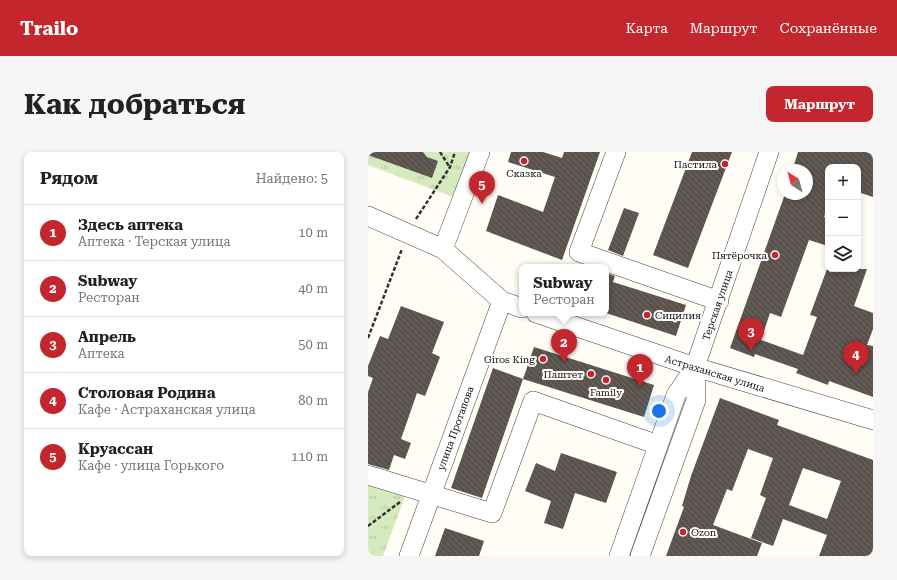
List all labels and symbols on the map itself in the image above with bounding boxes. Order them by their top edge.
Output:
marker: Сказка [519,156,529,166]
place label: Пастила [674,159,718,170]
marker: Пастила [720,159,730,169]
north arrow [777,164,813,200]
place label: Сказка [506,168,542,179]
pin: 5 [469,171,495,204]
place label: Пятёрочка [712,250,768,261]
marker: Пятёрочка [770,250,780,260]
street label: Терская улица [700,268,735,342]
marker: Сицилия [642,310,652,320]
place label: Сицилия [655,310,701,321]
pin: 3 [738,318,764,351]
pin: 2 [551,329,577,362]
pin: 4 [843,341,869,374]
street label: Астраханская улица [664,353,767,394]
place label: Giros King [484,354,535,365]
marker: Giros King [538,354,548,364]
pin: 1 [627,354,653,387]
place label: Паштет [544,369,583,380]
marker: Паштет [586,369,596,379]
marker: Family [601,375,611,385]
street label: улица Протапова [435,384,476,472]
place label: Family [590,387,622,398]
your location [649,401,669,421]
marker: Ozon [678,527,688,537]
place label: Ozon [691,527,717,538]

